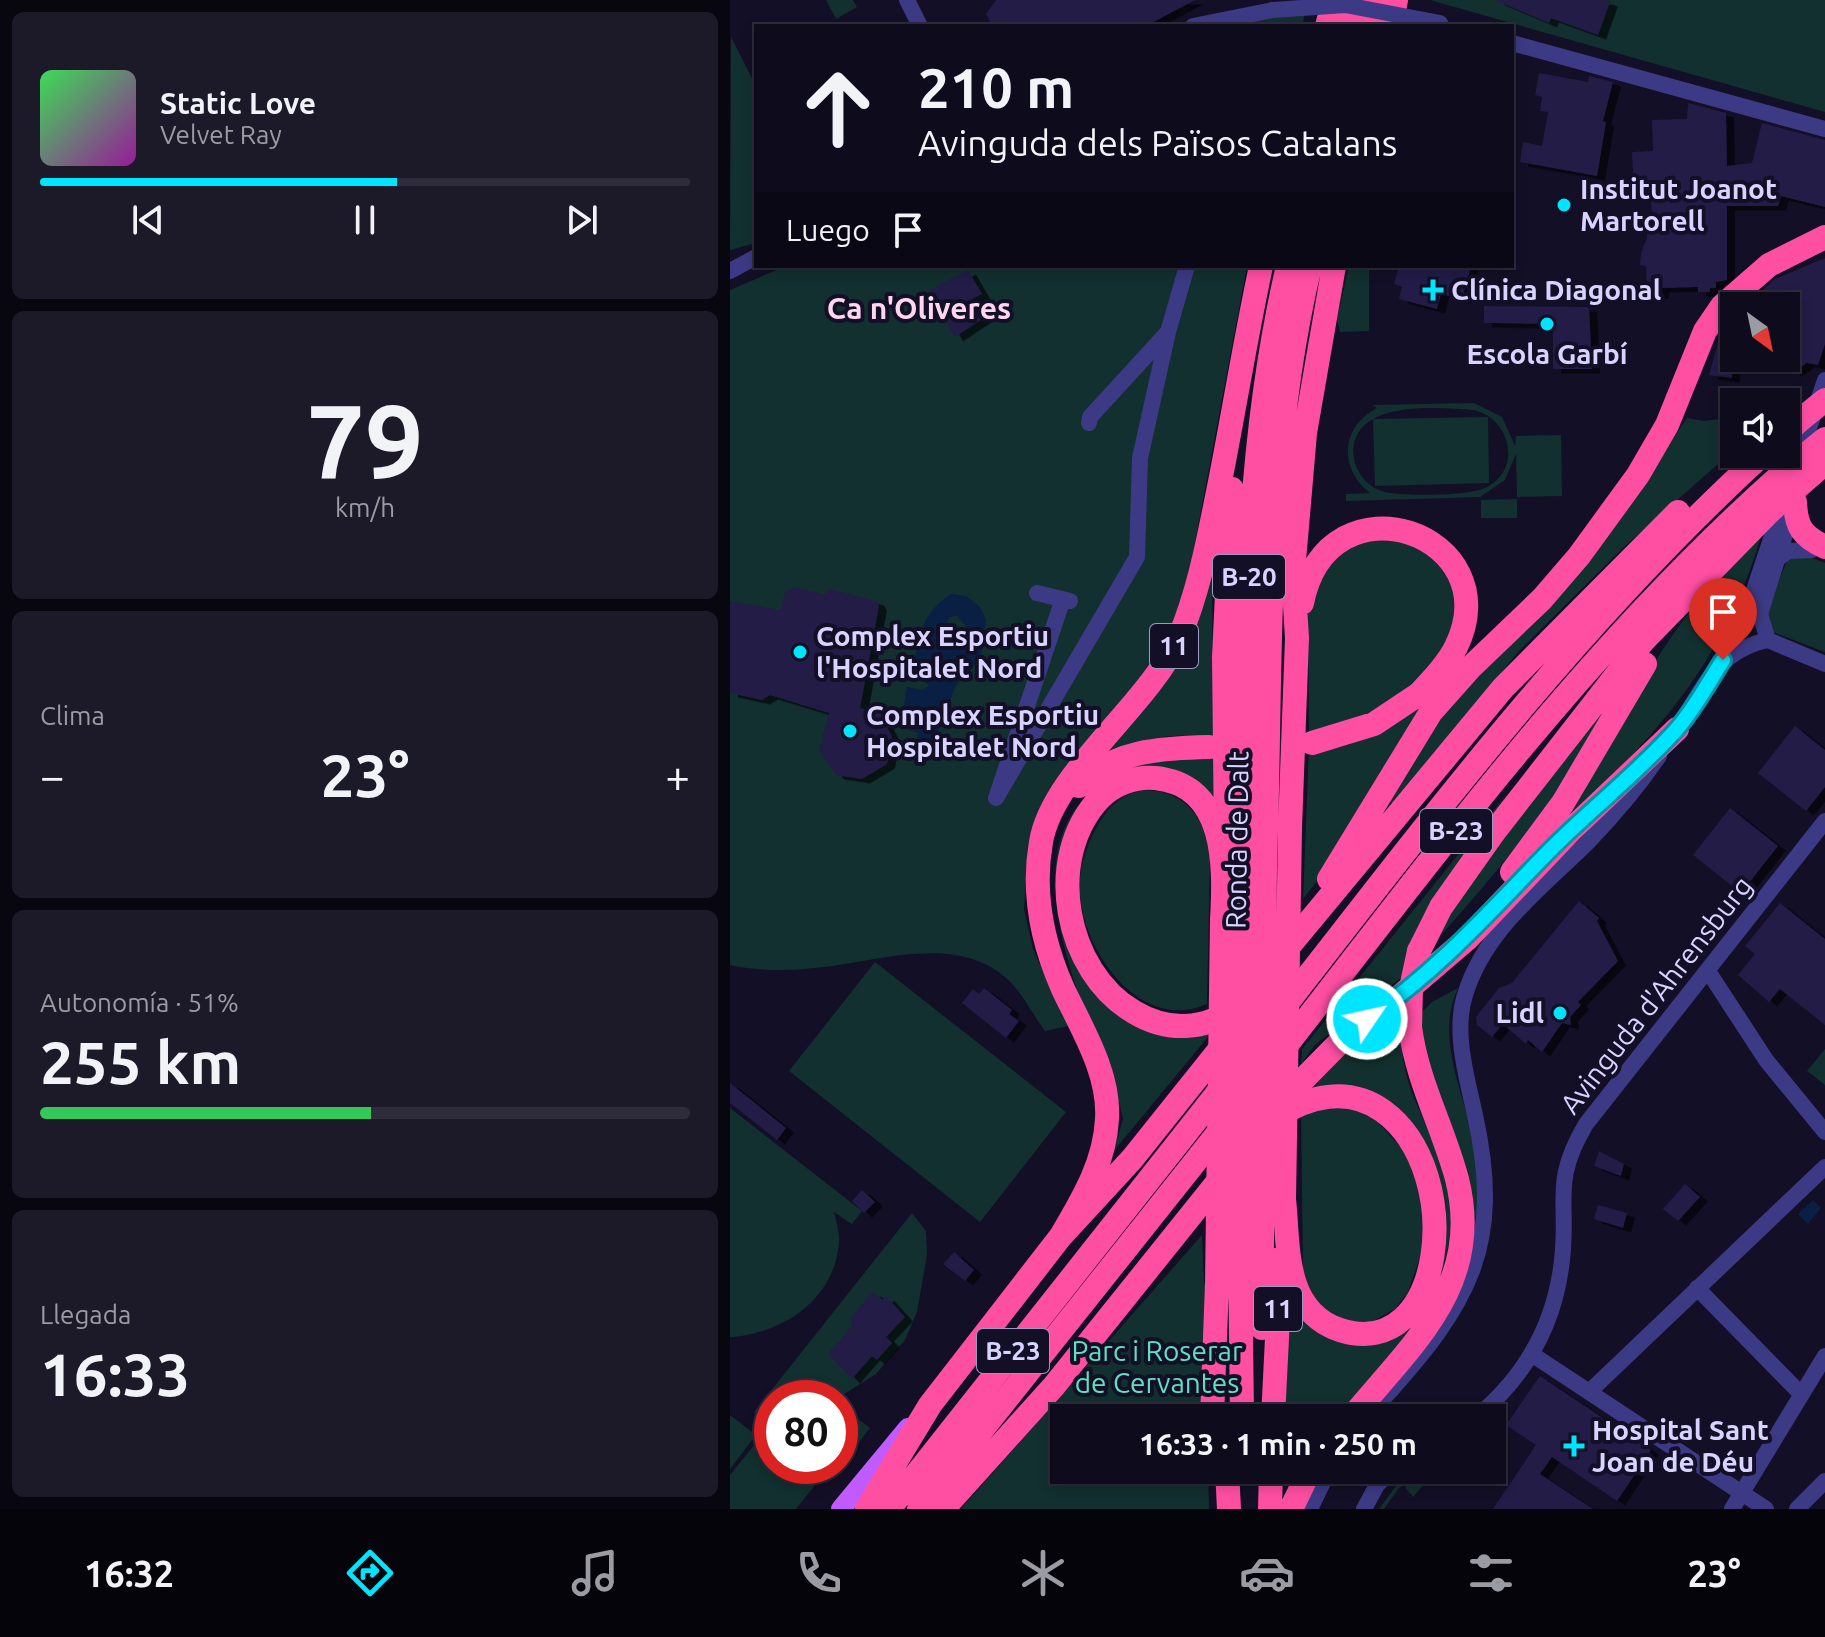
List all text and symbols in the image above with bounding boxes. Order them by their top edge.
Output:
icon: ahead [786,56,890,160]
text: 210 m [918,56,1074,119]
text: Static Love [160,86,316,120]
text: Velvet Ray [160,120,282,149]
text: Avinguda dels Països Catalans [918,122,1397,163]
place label: Institut Joanot Martorell [1580,173,1777,236]
marker: Institut Joanot Martorell [1555,196,1573,214]
icon: previous [126,198,170,242]
icon: pause [343,198,387,242]
icon: next [560,198,604,242]
icon: arrive [886,208,930,252]
text: Luego [786,213,870,247]
place label: Clínica Diagonal [1451,274,1661,305]
marker: Clínica Diagonal [1422,279,1444,301]
district label: Ca n'Oliveres [827,291,1011,325]
north arrow [1720,292,1800,372]
map controls [1720,292,1800,468]
marker: Escola Garbí [1538,315,1556,333]
place label: Escola Garbí [1466,338,1628,369]
text: 79 [306,382,424,499]
button: sound [1720,388,1800,468]
text: km/h [335,493,395,522]
road number: B-20 [1213,555,1285,599]
pin [1689,578,1757,660]
icon: arrive [1701,590,1745,634]
place label: Complex Esportiu l'Hospitalet Nord [816,620,1049,683]
road number: 11 [1150,624,1198,668]
marker: Complex Esportiu l'Hospitalet Nord [791,643,809,661]
place label: Complex Esportiu Hospitalet Nord [866,699,1099,762]
text: Clima [40,701,105,730]
marker: Complex Esportiu Hospitalet Nord [841,722,859,740]
text: 23° [321,741,409,808]
text: − [40,751,65,800]
text: + [665,751,690,800]
street label: Ronda de Dalt [1219,751,1254,929]
road number: B-23 [1420,809,1492,853]
street label: Avinguda d'Ahrensburg [1553,870,1758,1119]
position arrow [1325,977,1409,1061]
text: Autonomía · 51% [40,988,239,1017]
place label: Lidl [1496,997,1544,1028]
marker: Lidl [1551,1004,1569,1022]
text: 255 km [40,1028,241,1095]
road number: 11 [1254,1287,1302,1331]
text: Llegada [40,1300,131,1329]
road number: B-23 [977,1329,1049,1373]
park label: Parc i Roserar de Cervantes [1071,1335,1243,1398]
text: 16:33 [40,1340,190,1407]
speed limit sign: 80 [754,1380,858,1484]
place label: Hospital Sant Joan de Déu [1592,1414,1769,1477]
text: 16:33 · 1 min · 250 m [1139,1427,1417,1461]
marker: Hospital Sant Joan de Déu [1563,1435,1585,1457]
icon: directions [342,1545,398,1601]
icon: music [567,1545,623,1601]
icon: phone [791,1545,847,1601]
icon: climate [1015,1545,1071,1601]
icon: car [1239,1545,1295,1601]
icon: filters [1463,1545,1519,1601]
text: 16:32 [84,1553,174,1594]
text: 23° [1687,1553,1741,1594]

